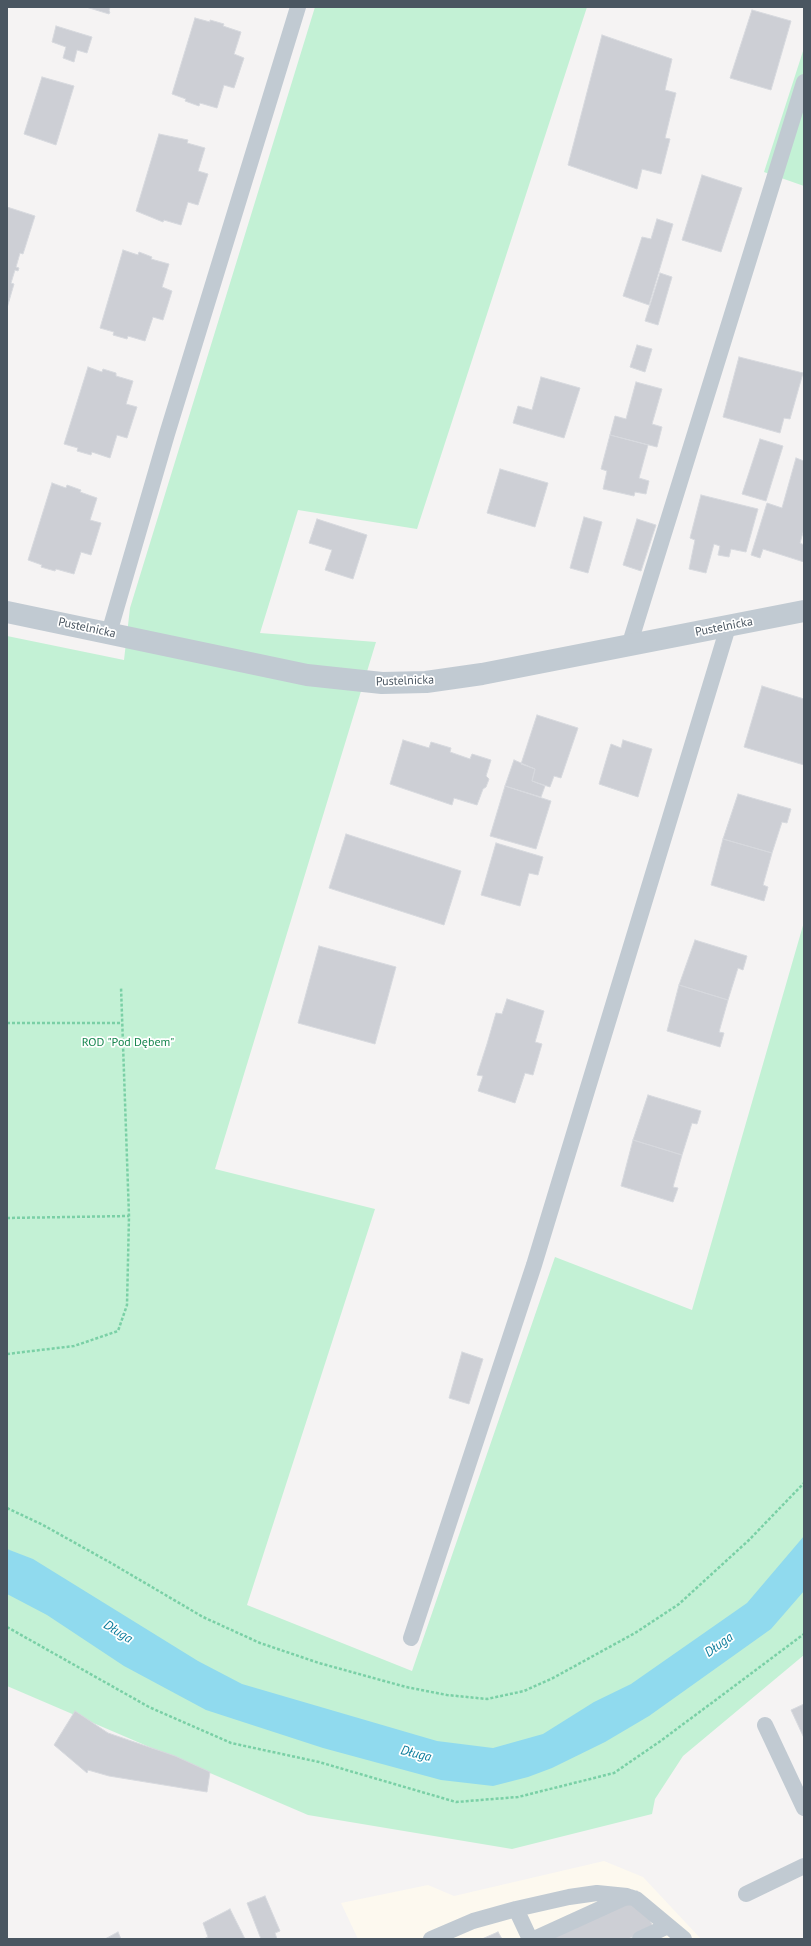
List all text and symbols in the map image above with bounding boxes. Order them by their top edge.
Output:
street label: Pustelnicka [694,614,754,640]
street label: Pustelnicka [57,615,117,641]
street label: Pustelnicka [376,673,434,689]
park label: ROD "Pod Dębem" [82,1036,174,1050]
water label: Długa [101,1617,135,1647]
water label: Długa [702,1630,736,1660]
water label: Długa [399,1743,433,1765]

